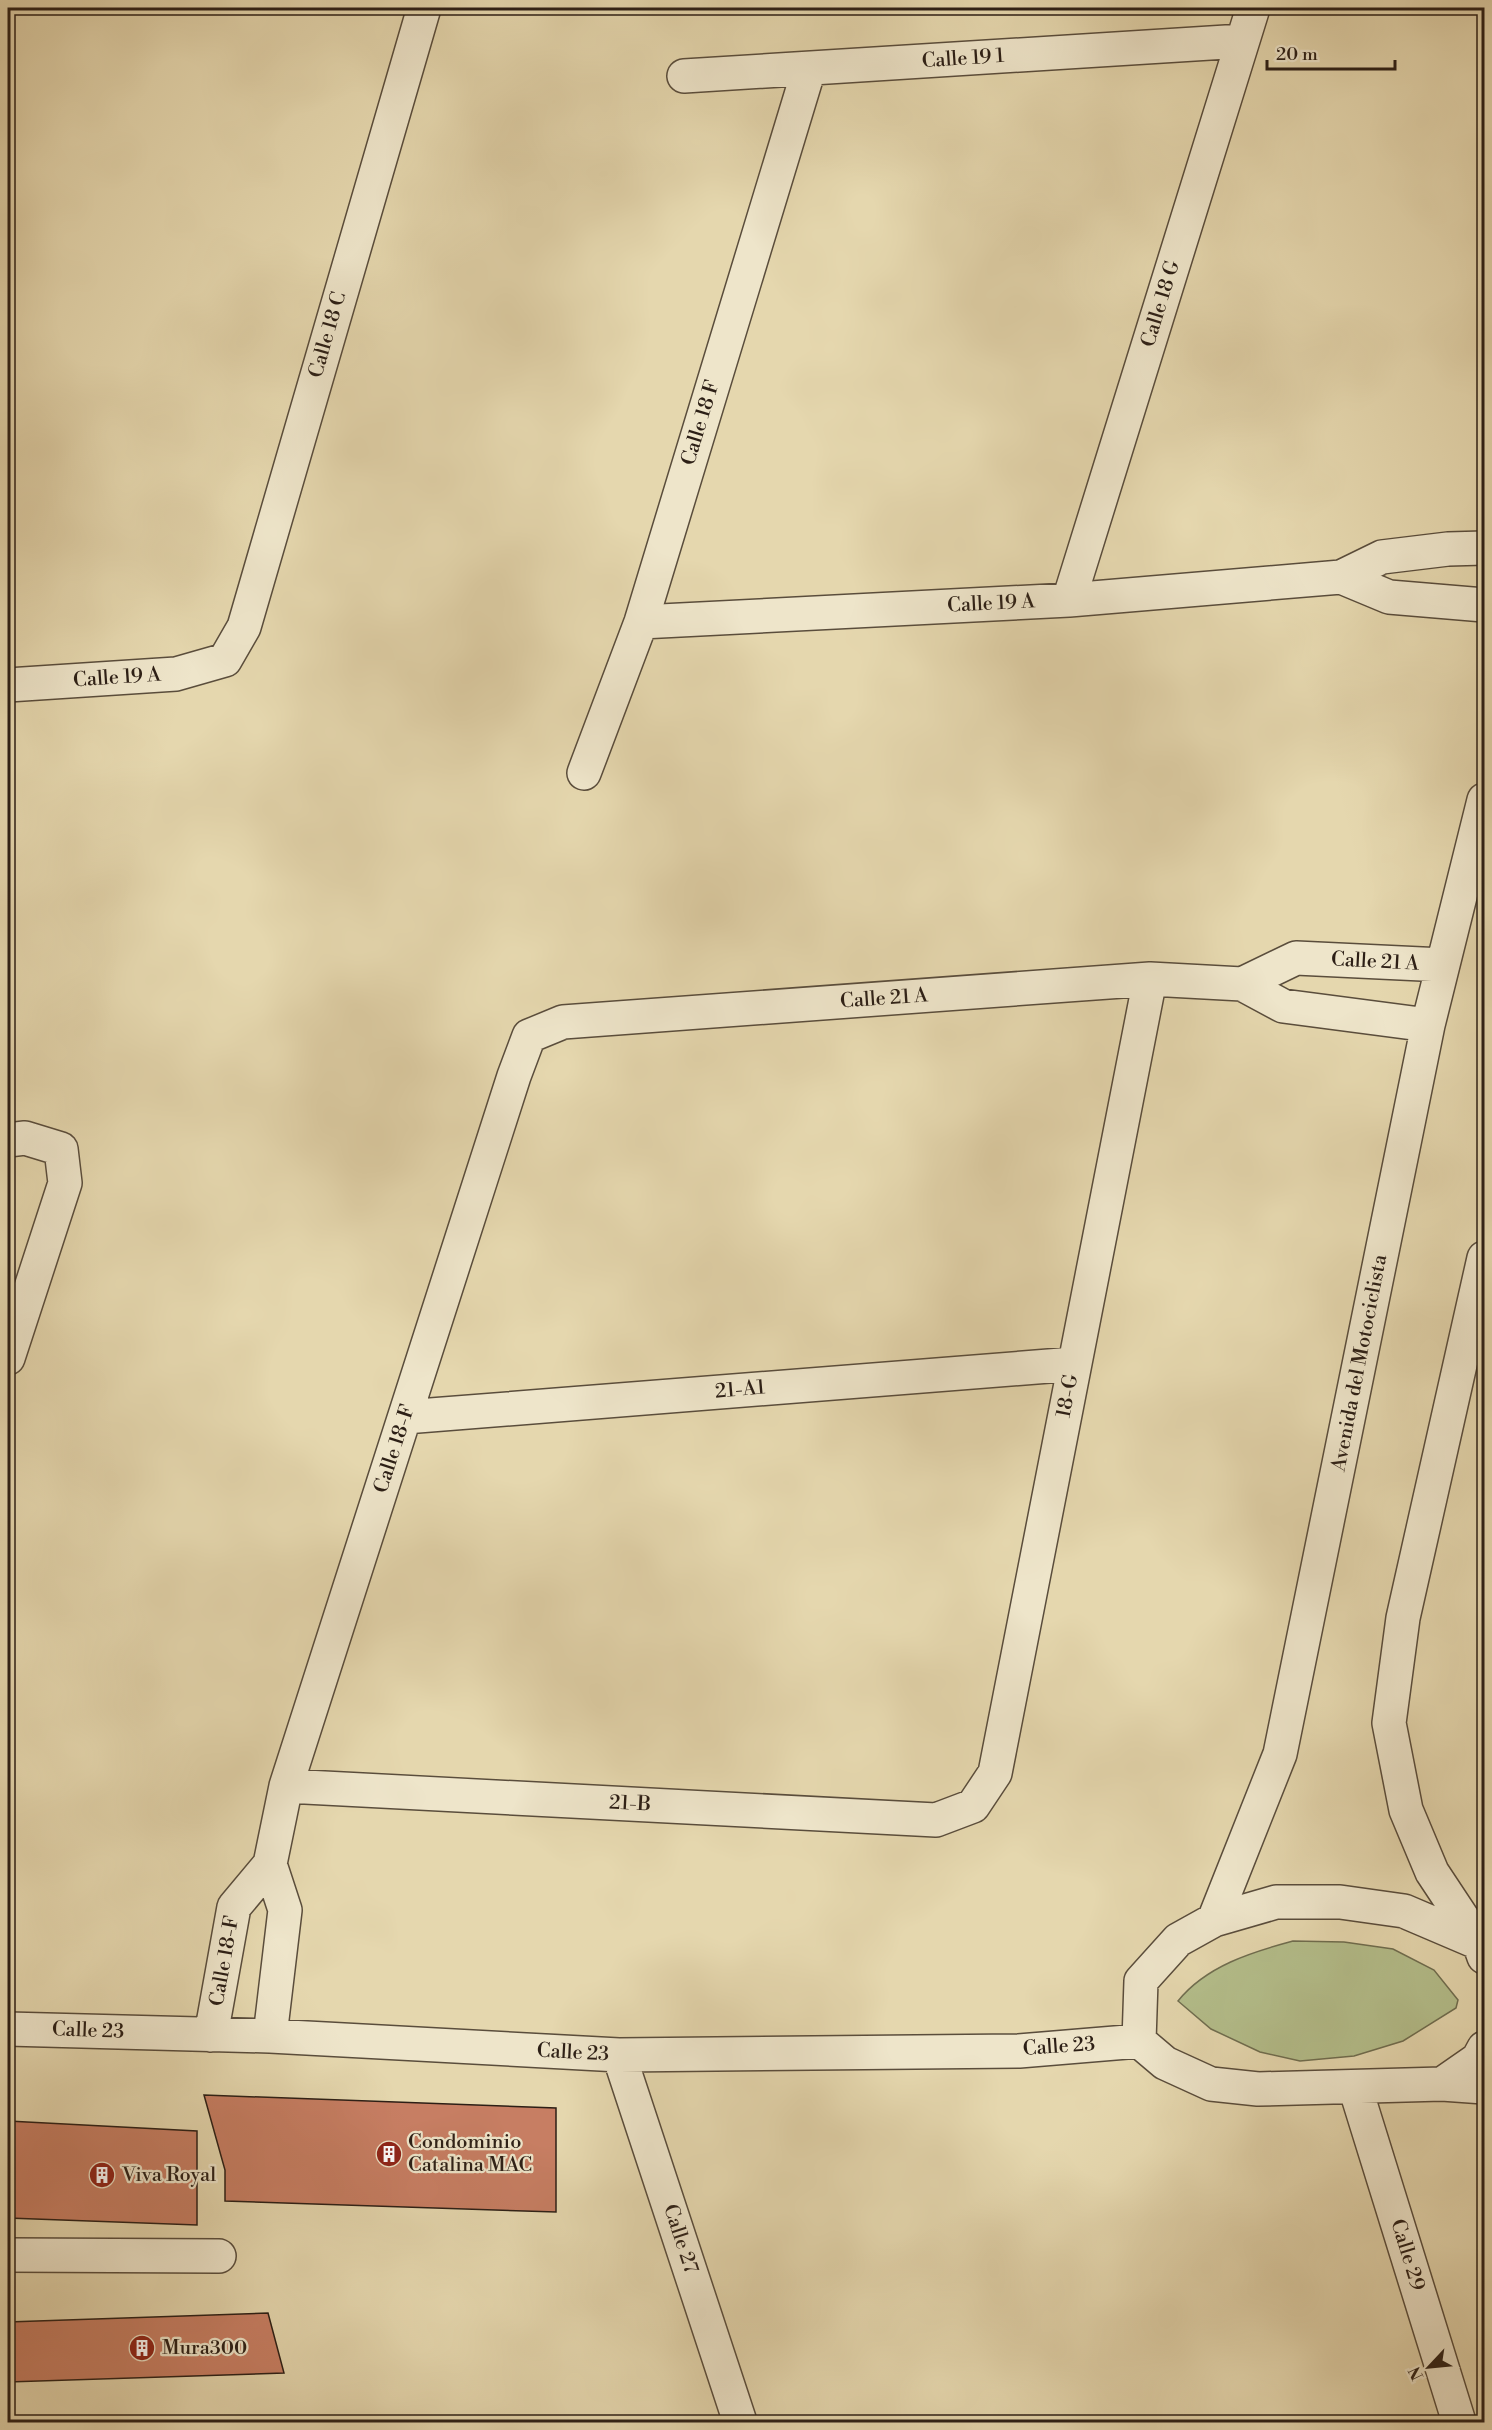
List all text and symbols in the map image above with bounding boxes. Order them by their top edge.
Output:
scale bar [1267,33,1394,71]
text: 20 m [1276,43,1318,66]
street label: Calle 19 1 [921,44,1005,74]
street label: Calle 18 G [1136,257,1186,350]
street label: Calle 18 C [304,289,352,381]
street label: Calle 18 F [676,377,726,469]
street label: Calle 19 A [947,589,1037,619]
street label: Calle 19 A [72,662,163,694]
street label: Calle 21 A [1330,947,1421,977]
street label: Calle 21 A [839,983,930,1015]
street label: Avenida del Motociclista [1326,1251,1393,1475]
street label: 18-G [1052,1372,1084,1420]
street label: 21-A1 [714,1375,767,1405]
street label: Calle 18-F [369,1402,421,1496]
street label: 21-B [608,1790,652,1818]
street label: Calle 18-F [205,1914,245,2008]
street label: Calle 23 [51,2017,125,2045]
street label: Calle 23 [1022,2032,1096,2062]
street label: Calle 23 [536,2039,610,2067]
place label: Condominio Catalina MAC [408,2130,532,2178]
building icon: Condominio Catalina MAC [374,2139,404,2169]
building icon: Viva Royal [87,2160,117,2190]
place label: Viva Royal [121,2163,216,2188]
street label: Calle 27 [657,2201,703,2277]
street label: Calle 29 [1384,2216,1430,2294]
building icon: Mura300 [127,2333,157,2363]
place label: Mura300 [162,2336,247,2361]
north arrow [1399,2337,1459,2397]
text: N [1405,2363,1428,2383]

